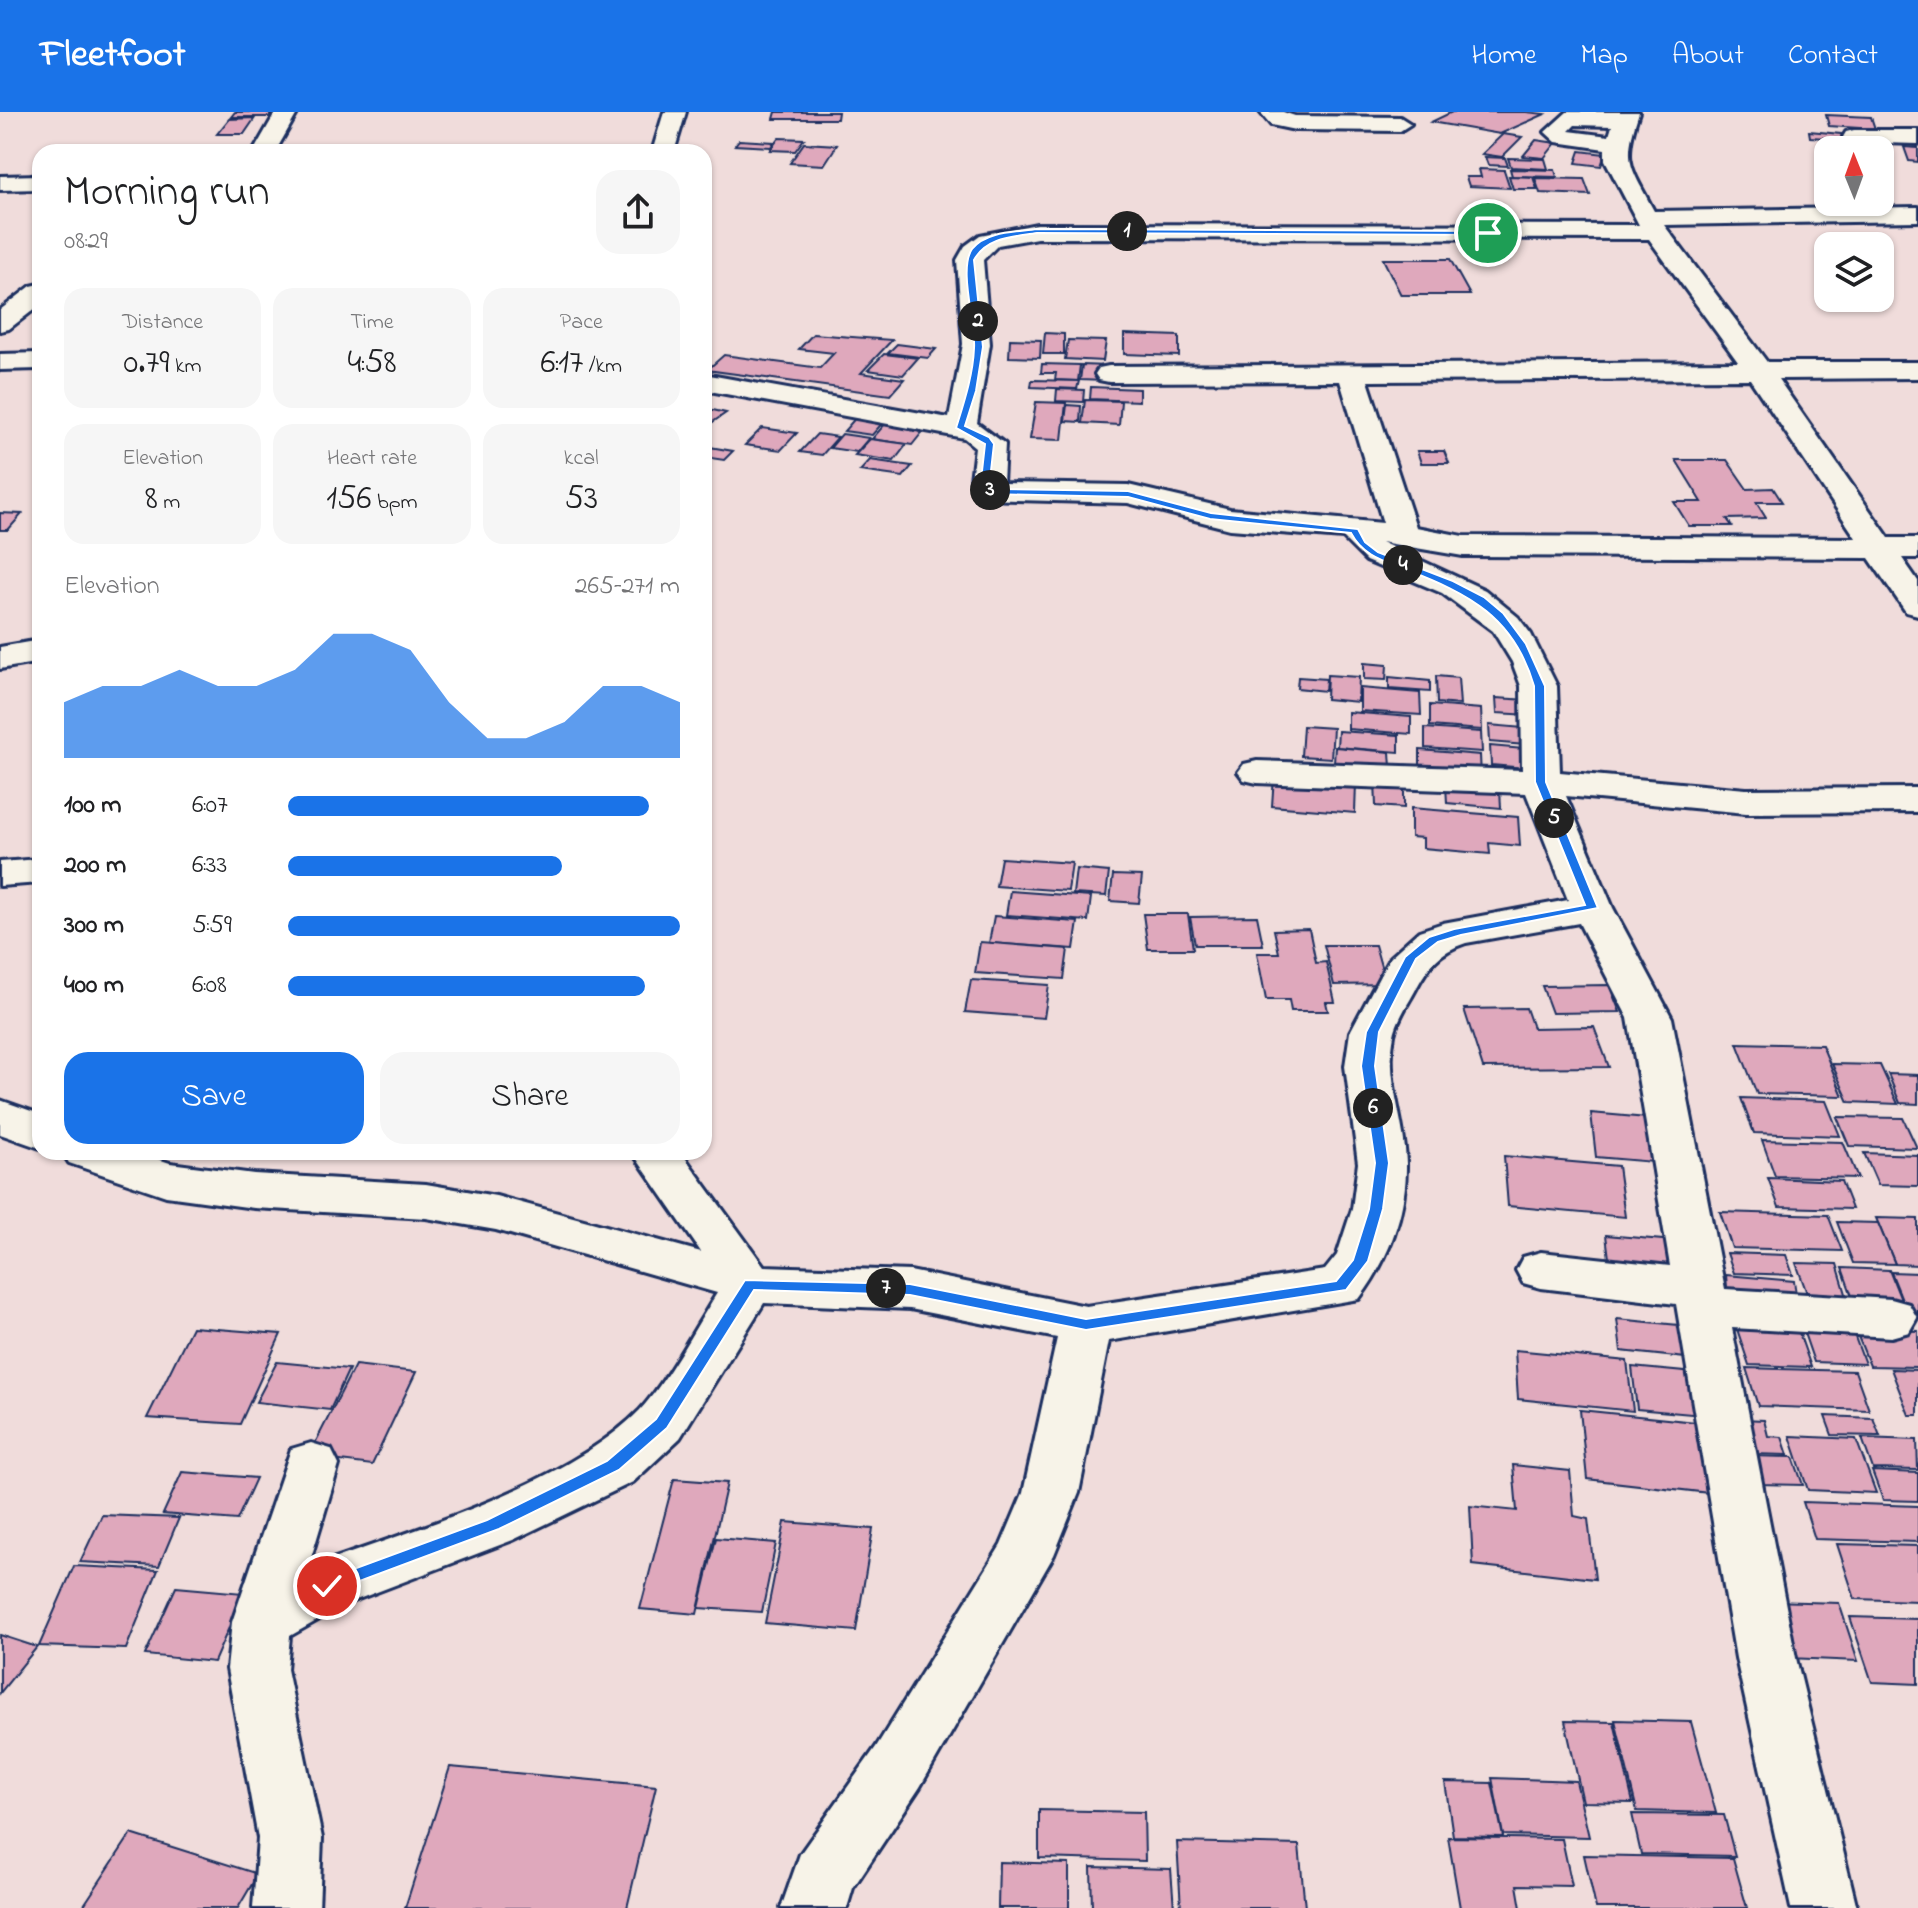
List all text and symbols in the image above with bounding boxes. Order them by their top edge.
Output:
text: Fleetfoot [40,28,185,84]
text: Home [1471,36,1537,77]
text: Map [1581,36,1628,77]
text: About [1672,36,1744,77]
text: Contact [1788,36,1878,77]
north arrow [1814,136,1894,216]
map controls [1814,136,1894,312]
text: Morning run [64,161,270,225]
button: share [596,170,680,254]
pin [1454,199,1522,267]
pin: 1 [1107,211,1147,251]
icon: arrive [1466,211,1510,255]
text: 1 [1124,215,1131,247]
text: 08:29 [64,223,108,261]
button: layers [1814,232,1894,312]
pin: 2 [958,301,998,341]
text: 2 [973,305,983,337]
text: Distance [122,307,203,339]
text: Time [350,307,394,339]
text: Pace [560,307,603,339]
text: 0.79 [124,339,169,389]
text: 4:58 [347,339,397,389]
text: 6:17 [540,339,583,389]
text: km [169,351,202,383]
text: /km [583,351,622,383]
text: Elevation [122,443,203,475]
text: Heart rate [327,443,417,475]
text: kcal [564,443,599,475]
pin: 3 [970,470,1010,510]
text: 3 [985,474,995,506]
text: 8 [145,475,158,525]
text: 156 [326,475,372,525]
text: 53 [565,475,598,525]
text: m [158,487,180,519]
text: bpm [372,487,418,519]
pin: 4 [1383,545,1423,585]
text: 4 [1398,549,1408,581]
text: Elevation [64,568,160,606]
text: 265–271 m [575,568,680,606]
text: 100 m [64,787,121,825]
text: 6:07 [192,787,228,825]
pin: 5 [1534,798,1574,838]
text: 5 [1548,802,1560,834]
text: 200 m [64,847,126,885]
text: 6:33 [192,847,227,885]
text: 300 m [64,907,124,945]
text: 5:59 [192,907,232,945]
text: 400 m [64,967,124,1005]
text: 6:08 [192,967,227,1005]
button: Save [64,1052,364,1144]
button: Share [380,1052,680,1144]
pin: 6 [1353,1088,1393,1128]
text: 6 [1368,1092,1378,1124]
pin: 7 [866,1268,906,1308]
text: 7 [881,1272,891,1304]
pin [293,1552,361,1620]
icon: check [305,1564,349,1608]

